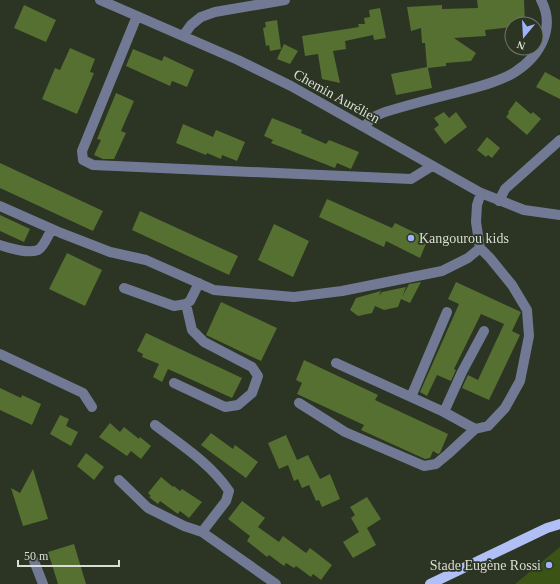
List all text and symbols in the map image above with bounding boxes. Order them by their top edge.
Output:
north arrow [504,16,544,56]
text: N [515,39,527,52]
street label: Chemin Aurélien [291,67,382,126]
place label: Kangourou kids [419,231,509,246]
marker: Kangourou kids [406,233,416,243]
scale bar [18,542,119,568]
text: 50 m [24,549,49,563]
place label: Stade Eugène Rossi [430,558,541,573]
marker: Stade Eugène Rossi [544,560,554,570]

